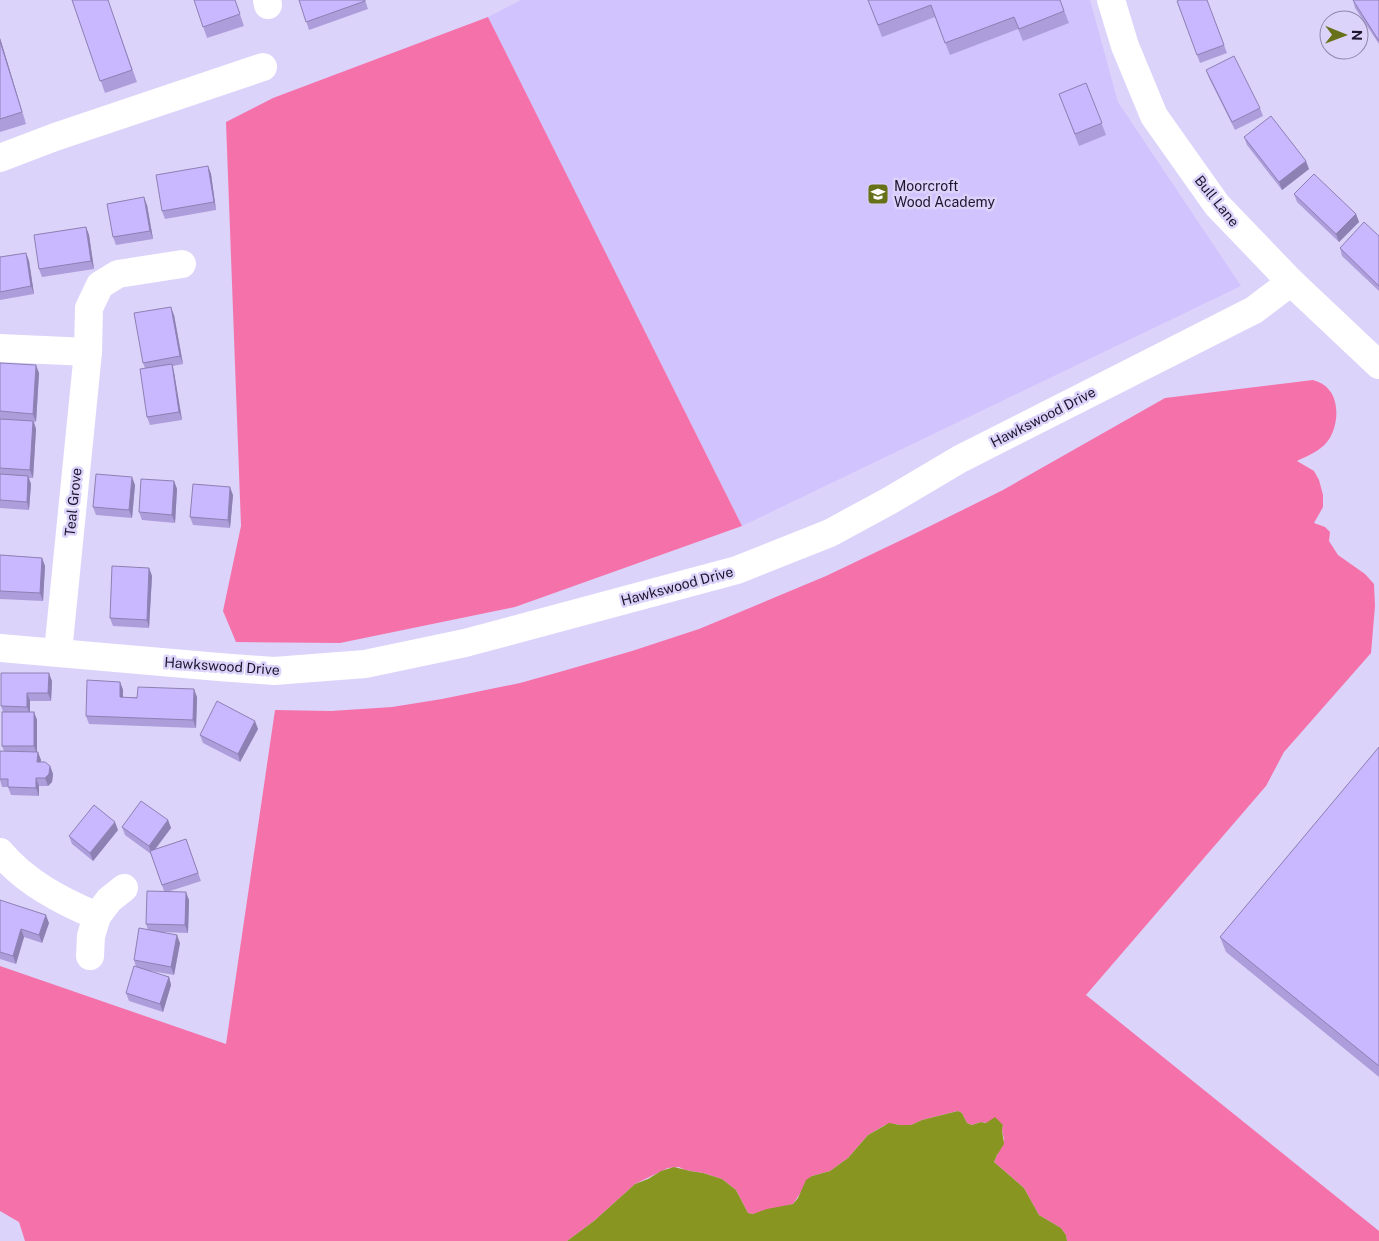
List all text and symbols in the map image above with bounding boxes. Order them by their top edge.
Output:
north arrow [1319,10,1369,60]
text: N [1349,30,1365,41]
street label: Bull Lane [1192,172,1242,230]
place label: Moorcroft Wood Academy [894,178,995,210]
school or university icon: Moorcroft Wood Academy [866,182,890,206]
street label: Hawkswood Drive [988,384,1098,450]
street label: Teal Grove [61,467,85,537]
street label: Hawkswood Drive [619,563,735,609]
street label: Hawkswood Drive [164,654,280,678]

